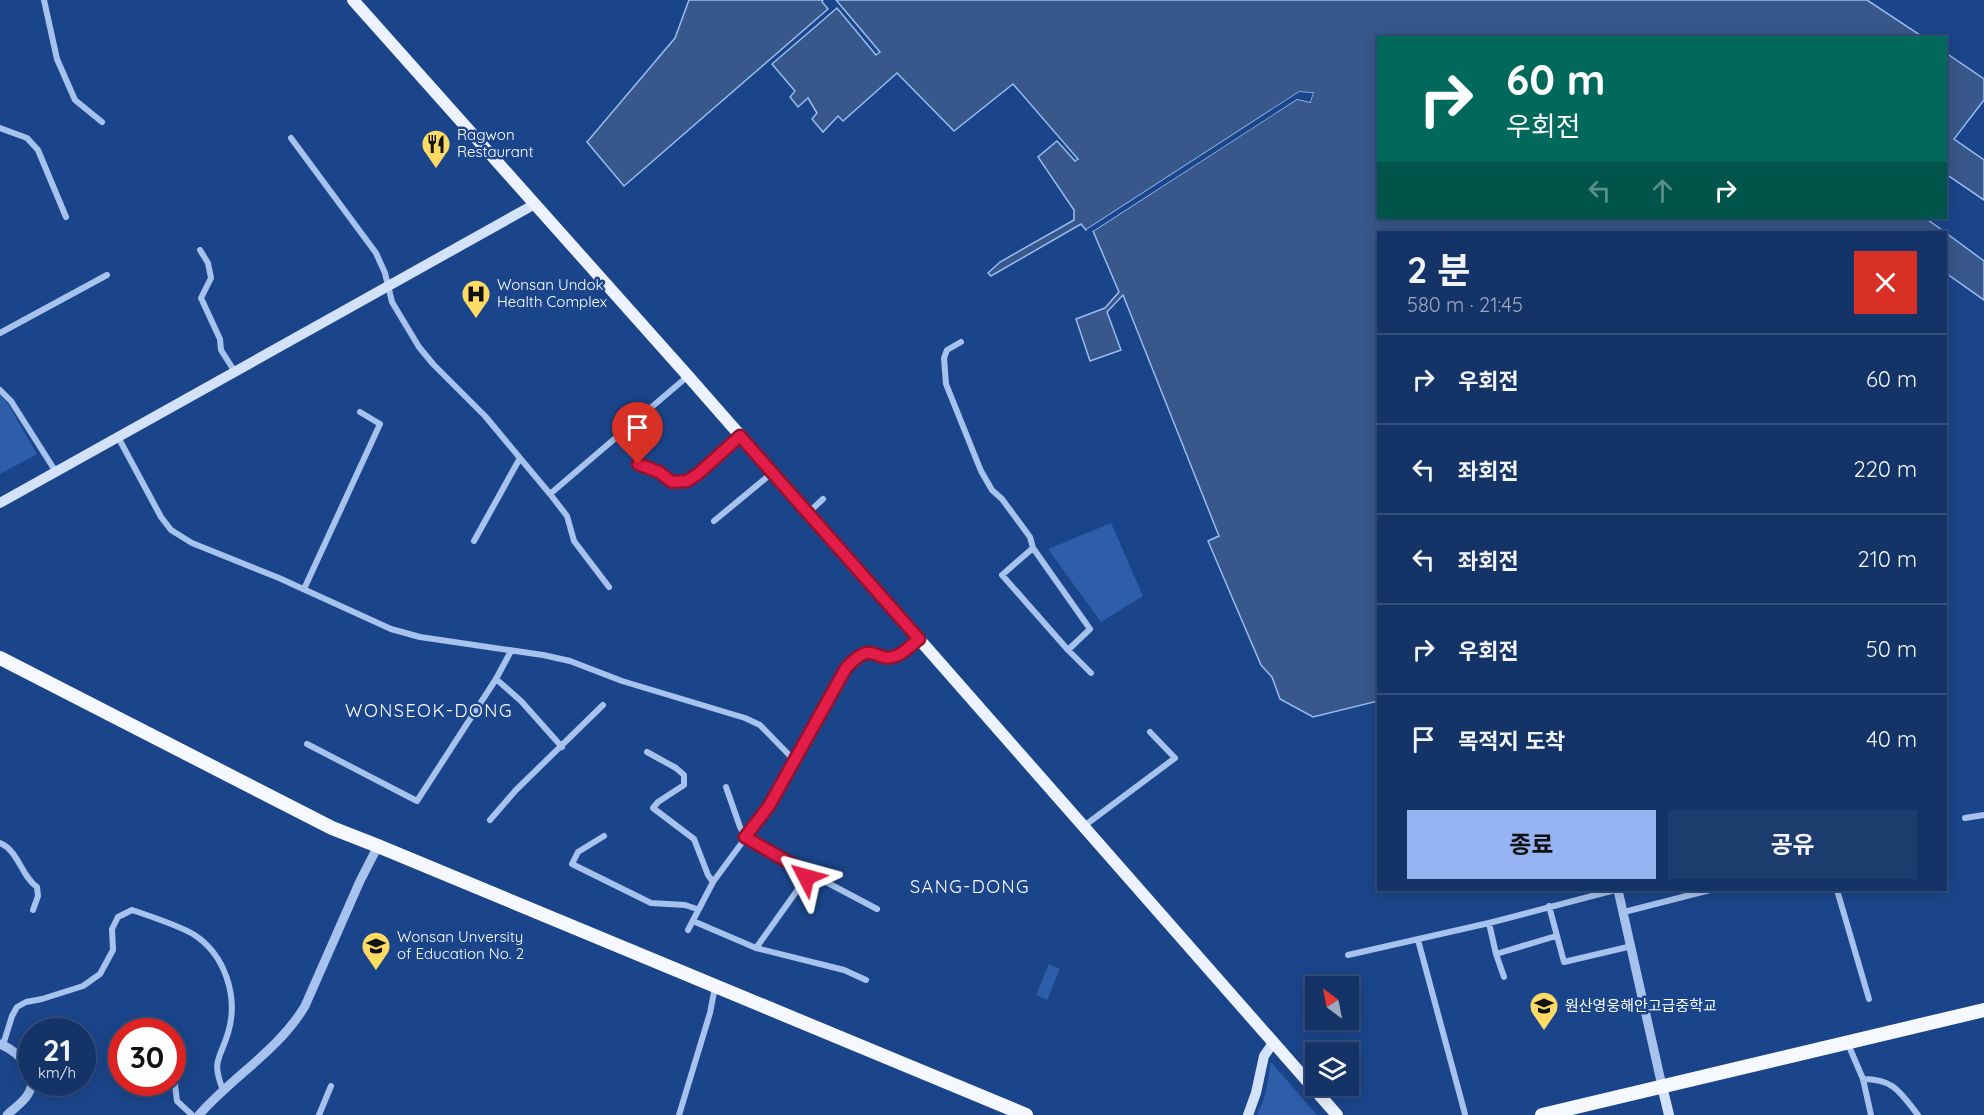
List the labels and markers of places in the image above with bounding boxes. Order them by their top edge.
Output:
place label: Ragwon Restaurant [457,125,534,161]
restaurant icon: Ragwon Restaurant [420,128,452,170]
place label: Wonsan Undok Health Complex [497,275,607,311]
hospital icon: Wonsan Undok Health Complex [460,278,492,320]
pin [612,402,663,464]
place label: Wonsan Unversity of Education No. 2 [397,927,524,963]
school or university icon: Wonsan Unversity of Education No. 2 [360,930,392,972]
school or university icon: 원산영웅해안고급중학교 [1528,990,1560,1032]
place label: 원산영웅해안고급중학교 [1565,996,1717,1015]

